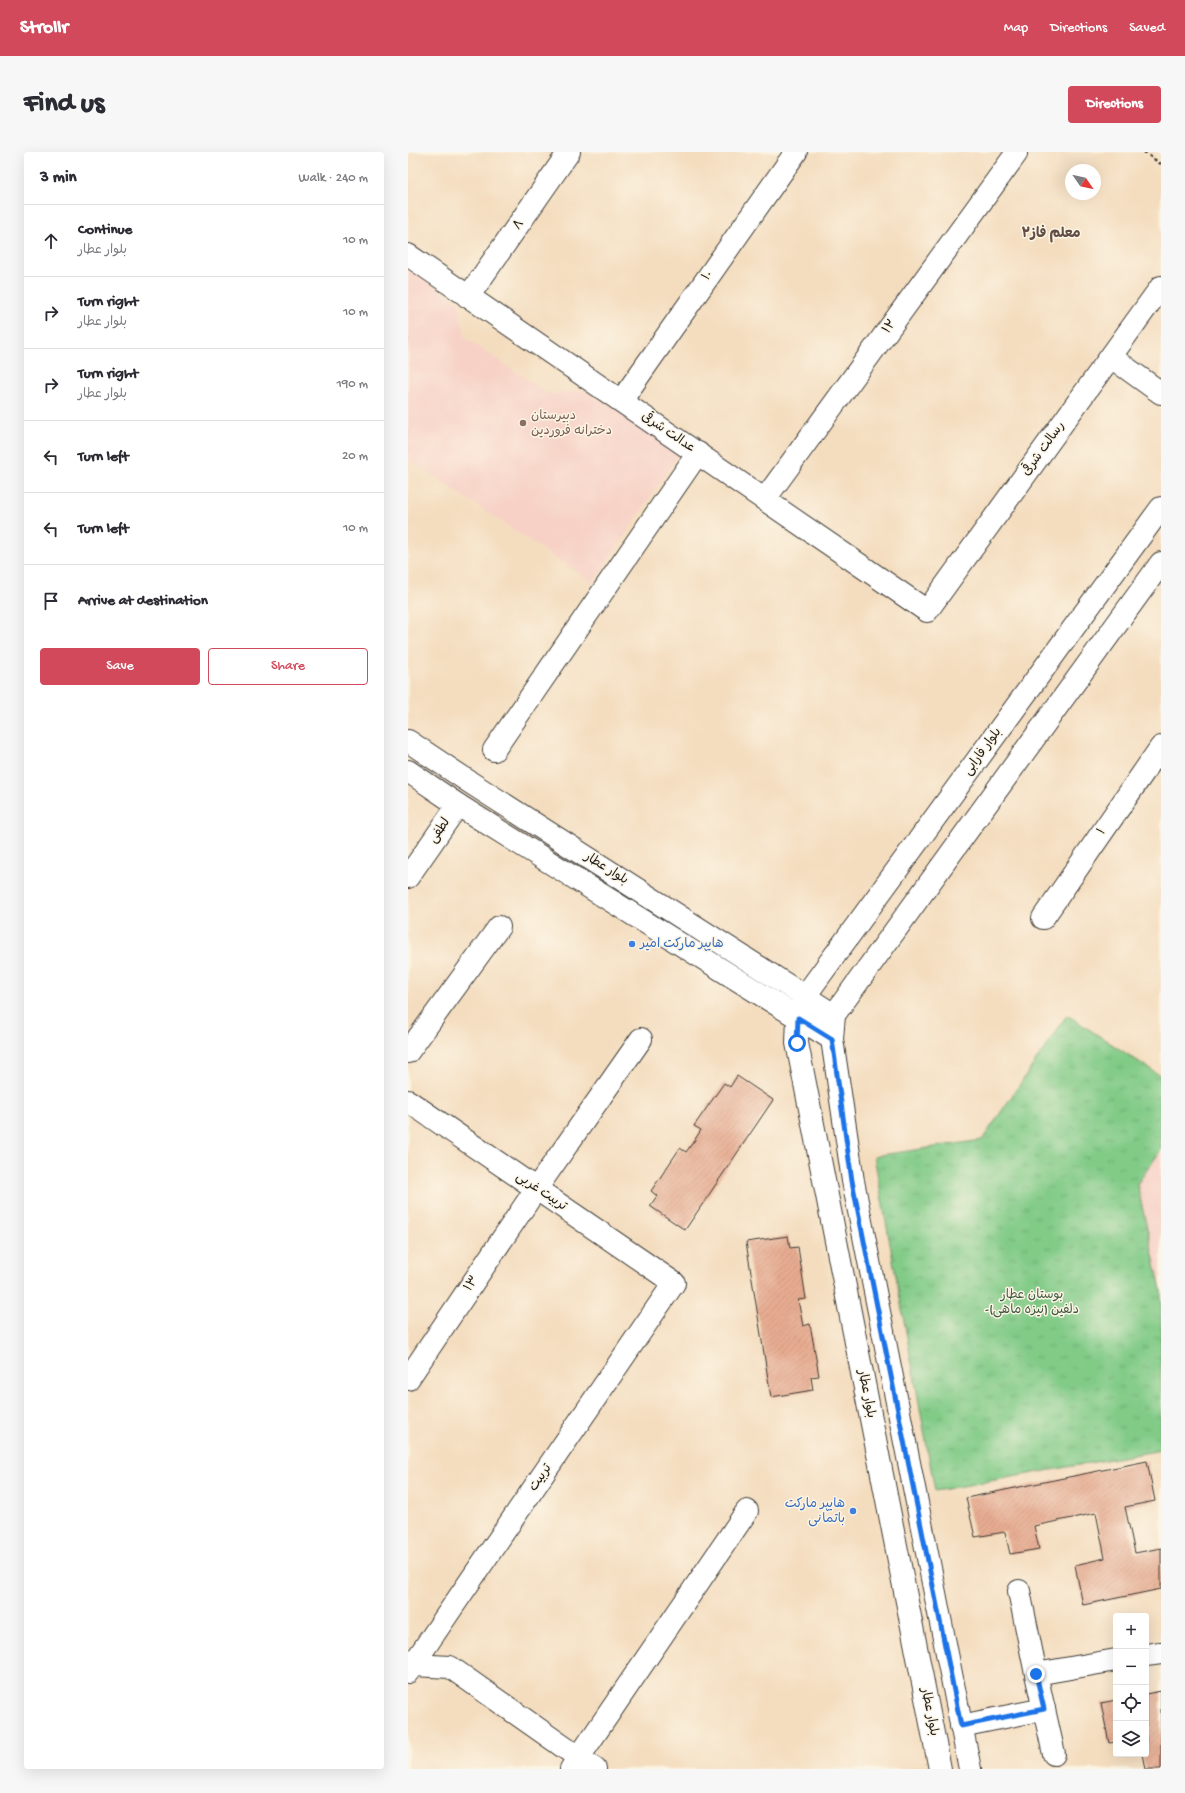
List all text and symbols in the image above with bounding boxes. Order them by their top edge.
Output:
text: Strollr [20,17,68,40]
text: Map [1004,20,1028,37]
text: Directions [1050,20,1107,37]
text: Saved [1129,20,1165,37]
button: Directions [1068,86,1161,123]
text: Find us [24,88,104,121]
north arrow [1065,164,1101,200]
text: 3 min [40,168,77,188]
text: Walk · 240 m [299,171,368,186]
street label: ۸ [510,217,528,233]
text: Continue [78,221,132,239]
district label: معلم فاز۲ [1021,224,1081,243]
icon: ahead [40,230,62,252]
text: 10 m [343,233,368,248]
text: بلوار عطار [78,243,127,258]
street label: ۱۰ [699,268,717,284]
text: Turn right [78,293,138,311]
icon: right [40,302,62,324]
text: 10 m [343,305,368,320]
text: بلوار عطار [78,315,127,330]
street label: ۱۲ [880,317,900,337]
text: Turn right [78,365,138,383]
icon: right [40,374,62,396]
text: 190 m [337,377,368,392]
text: بلوار عطار [78,387,127,402]
street label: عدالت شرقی [638,407,700,457]
place label: دبیرستان دخترانه فروردین [531,409,612,439]
street label: رسالت شرقی [1017,417,1069,479]
marker: دبیرستان دخترانه فروردین [518,418,528,428]
icon: left [40,446,62,468]
text: Turn left [78,448,129,466]
text: 20 m [342,449,368,464]
icon: left [40,518,62,540]
text: Turn left [78,520,129,538]
text: 10 m [343,521,368,536]
icon: arrive [40,590,62,612]
text: Arrive at destination [78,592,208,610]
button: Save [40,648,200,685]
button: Share [208,648,368,685]
street label: بلوار فارابی [961,725,1005,779]
street label: لطفی [426,816,454,846]
street label: ۱ [1094,826,1110,838]
street label: بلوار عطار [580,849,631,888]
place label: هایپر مارکت امیر [639,937,724,952]
marker: هایپر مارکت امیر [627,939,637,949]
route start [788,1034,806,1052]
street label: تربیت غربی [513,1170,569,1215]
street label: ۱۳ [461,1273,483,1295]
park label: بوستان عطار -دلفین (نیزه ماهی) [985,1288,1079,1318]
street label: بلوار عطار [854,1368,878,1420]
street label: تربیت [527,1461,556,1494]
place label: هایپر مارکت باتمانی [785,1497,845,1527]
marker: هایپر مارکت باتمانی [848,1506,858,1516]
map controls [1113,1613,1149,1757]
button: + [1113,1613,1149,1649]
button: − [1113,1649,1149,1685]
route end [1027,1665,1045,1683]
button: locate [1113,1685,1149,1721]
street label: بلوار عطار [917,1686,941,1738]
button: layers [1113,1721,1149,1757]

